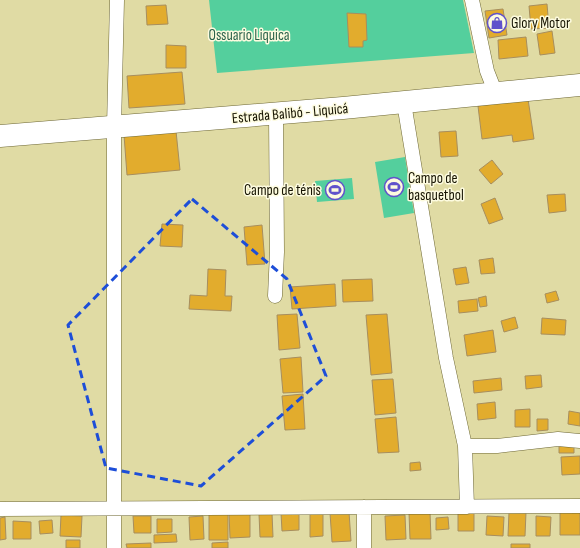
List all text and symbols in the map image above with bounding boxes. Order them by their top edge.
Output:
shop icon: Glory Motor [486,12,508,34]
place label: Glory Motor [511,14,571,33]
park label: Ossuario Liquica [209,26,290,45]
street label: Estrada Balibó - Liquicá [231,99,349,128]
place label: Campo de basquetbol [408,169,464,205]
sports icon: Campo de basquetbol [383,176,405,198]
sports icon: Campo de ténis [324,179,346,201]
place label: Campo de ténis [244,181,321,200]

